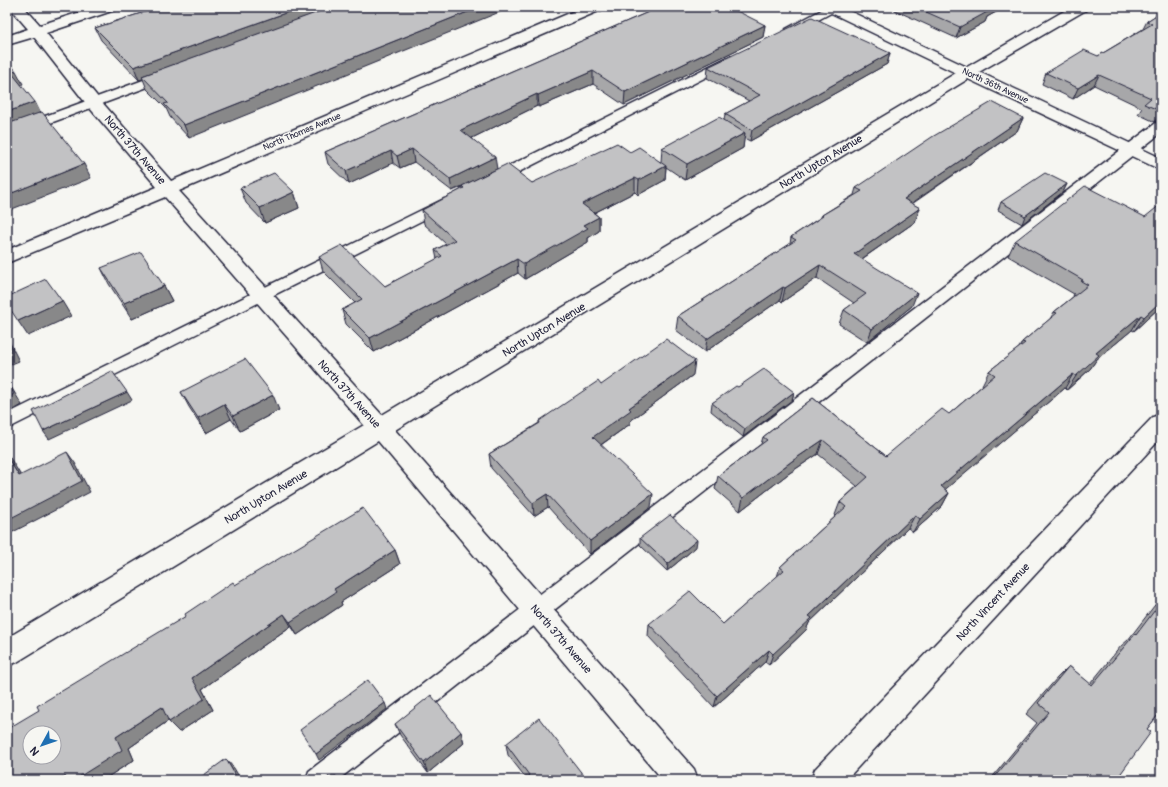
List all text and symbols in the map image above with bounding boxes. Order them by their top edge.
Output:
street label: North 36th Avenue [960,66,1030,106]
street label: North Thomas Avenue [261,110,343,153]
street label: North 37th Avenue [102,113,169,188]
street label: North Upton Avenue [777,132,865,192]
street label: North Upton Avenue [500,300,588,360]
street label: North 37th Avenue [315,357,383,431]
street label: North Upton Avenue [222,467,310,527]
street label: North Vincent Avenue [954,560,1033,644]
street label: North 37th Avenue [528,602,595,677]
north arrow [22,725,62,765]
text: N [27,744,42,758]

